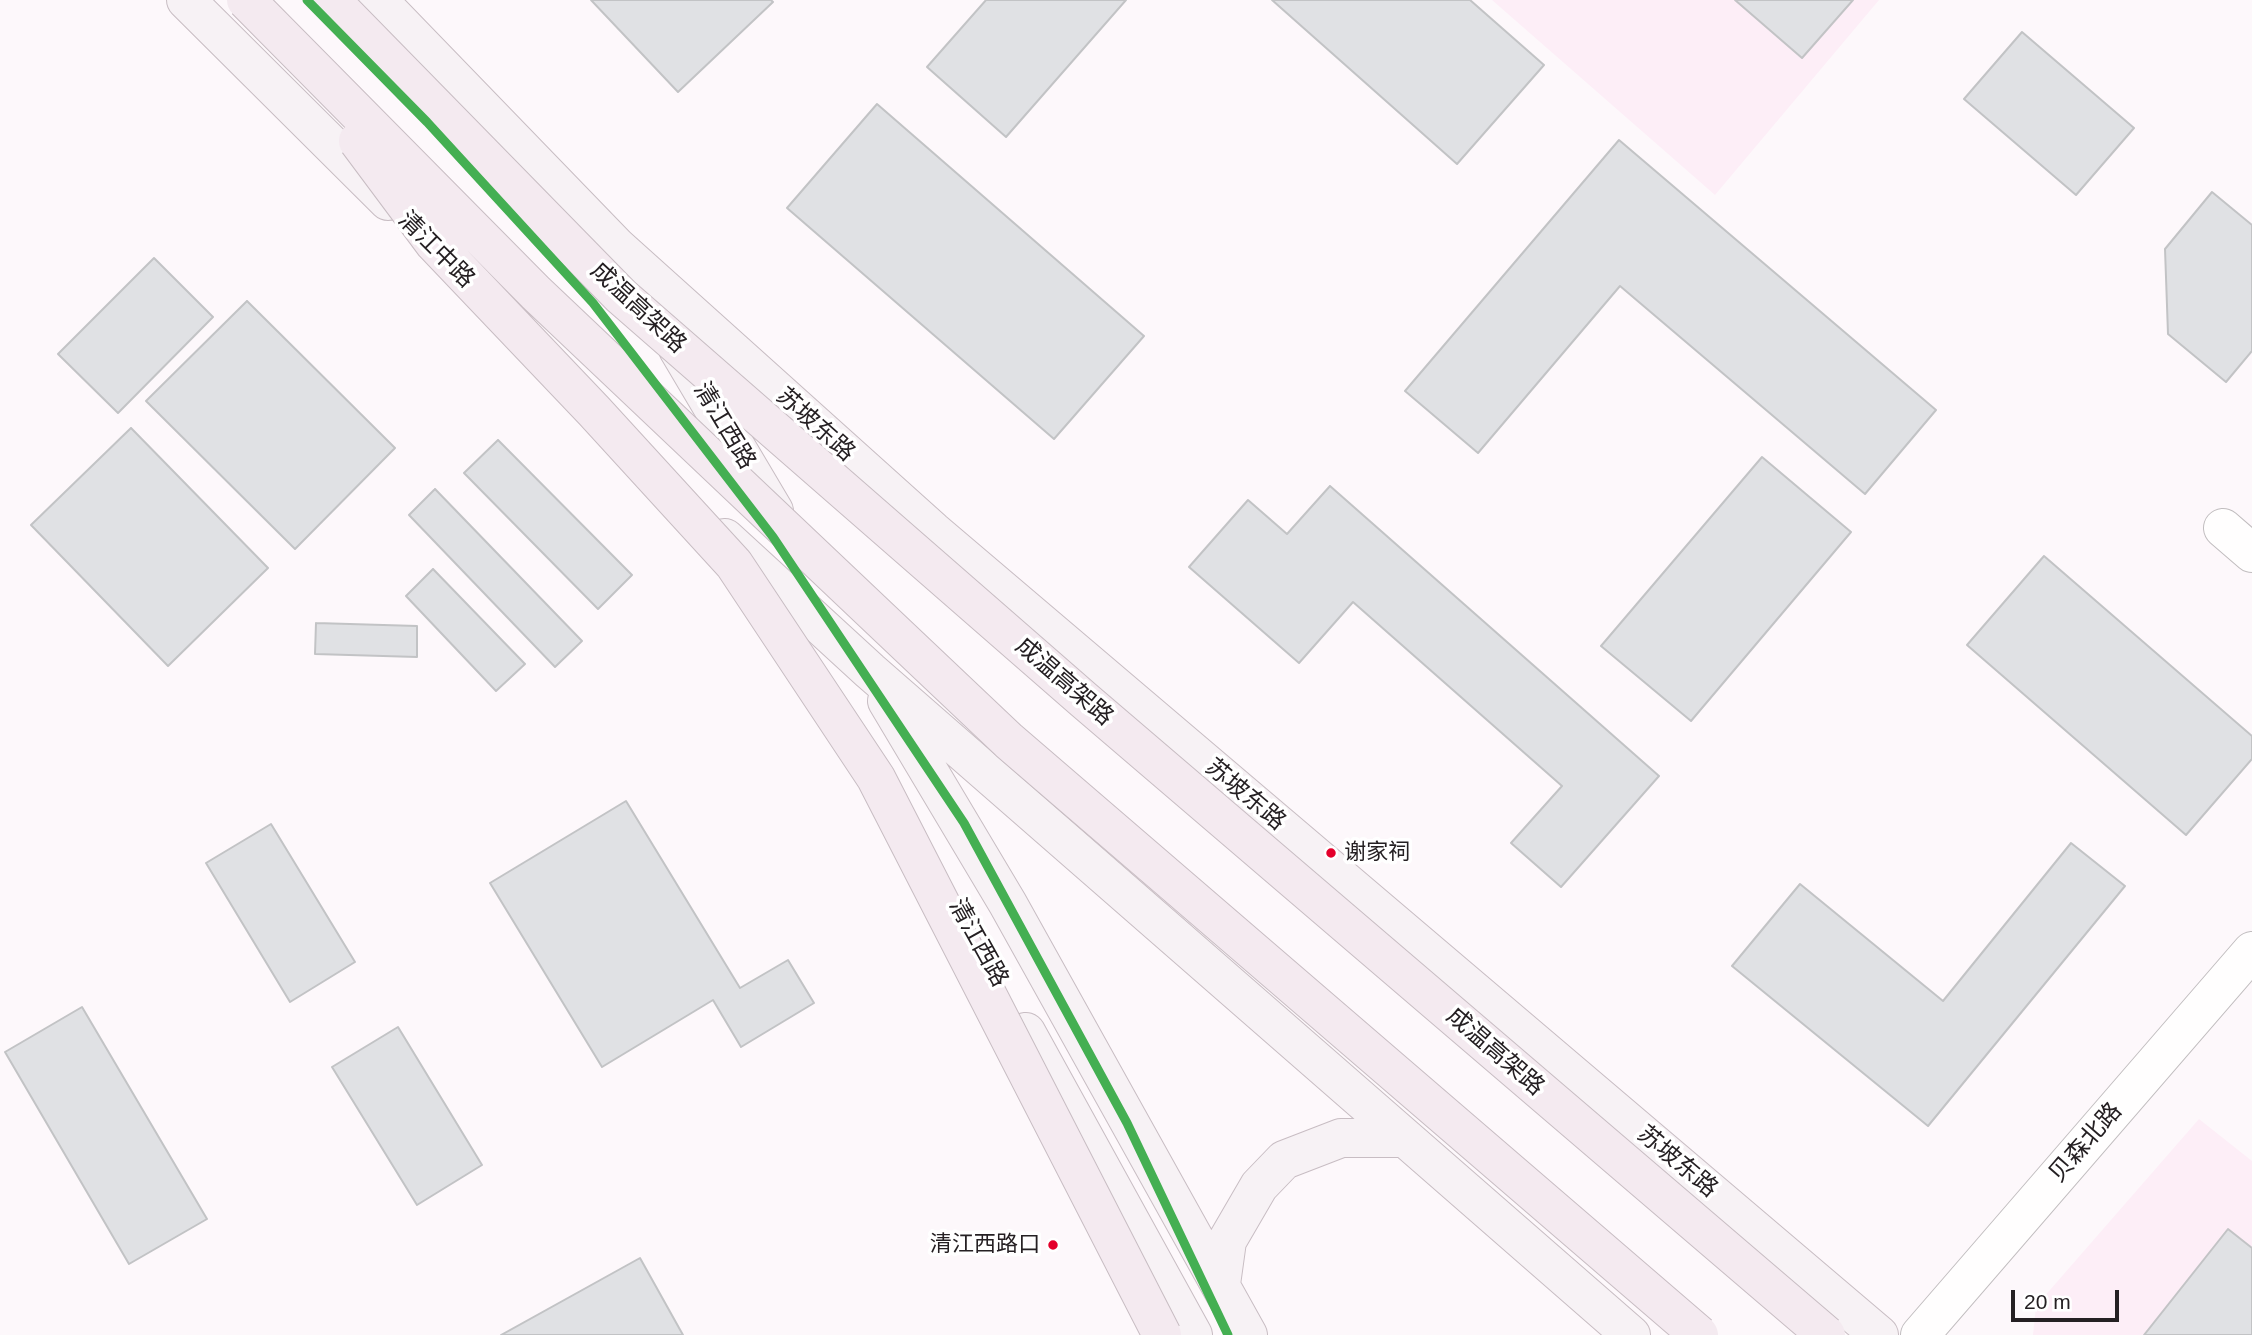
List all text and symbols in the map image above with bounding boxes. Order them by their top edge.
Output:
street label: 清江中路 [392,206,480,294]
street label: 成温高架路 [584,257,692,359]
street label: 清江西路 [687,377,761,475]
street label: 苏坡东路 [770,382,860,468]
street label: 成温高架路 [1009,632,1119,732]
street label: 苏坡东路 [1199,753,1291,837]
place label: 谢家祠 [1344,840,1410,866]
marker: 谢家祠 [1324,846,1338,860]
street label: 清江西路 [942,894,1014,992]
street label: 成温高架路 [1440,1002,1550,1102]
street label: 贝森北路 [2044,1097,2128,1189]
street label: 苏坡东路 [1631,1120,1723,1204]
place label: 清江西路口 [930,1232,1040,1258]
marker: 清江西路口 [1046,1238,1060,1252]
scale bar [2014,1276,2122,1320]
text: 20 m [2024,1290,2071,1313]

